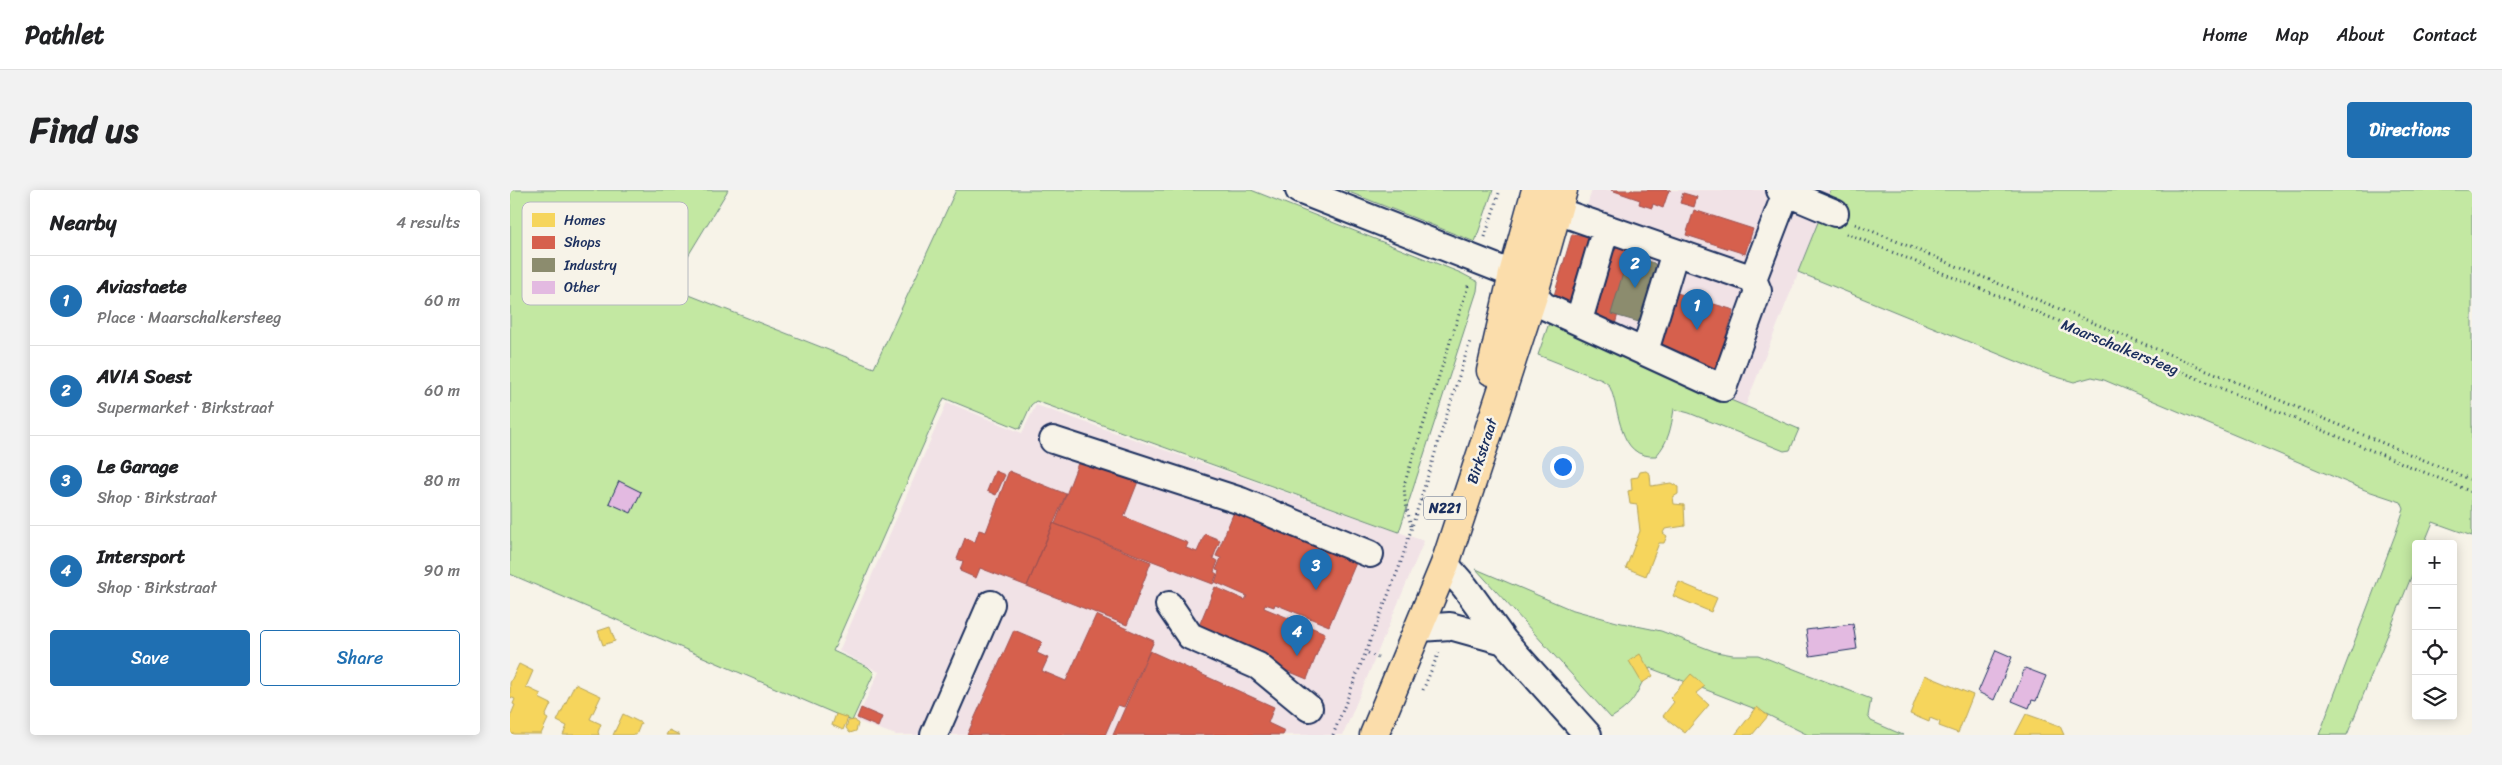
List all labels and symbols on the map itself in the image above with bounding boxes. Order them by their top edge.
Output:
legend [522,202,688,305]
text: Homes [564,208,606,233]
text: Shops [564,230,601,255]
pin: 2 [1619,247,1651,288]
text: Industry [563,253,618,278]
text: Other [564,275,601,300]
pin: 1 [1681,289,1713,330]
street label: Maarschalkersteeg [2057,312,2183,383]
street label: Birkstraat [1459,414,1505,487]
your location [1550,454,1576,480]
road number: N221 [1424,496,1466,520]
pin: 3 [1300,549,1332,590]
pin: 4 [1281,615,1313,656]

